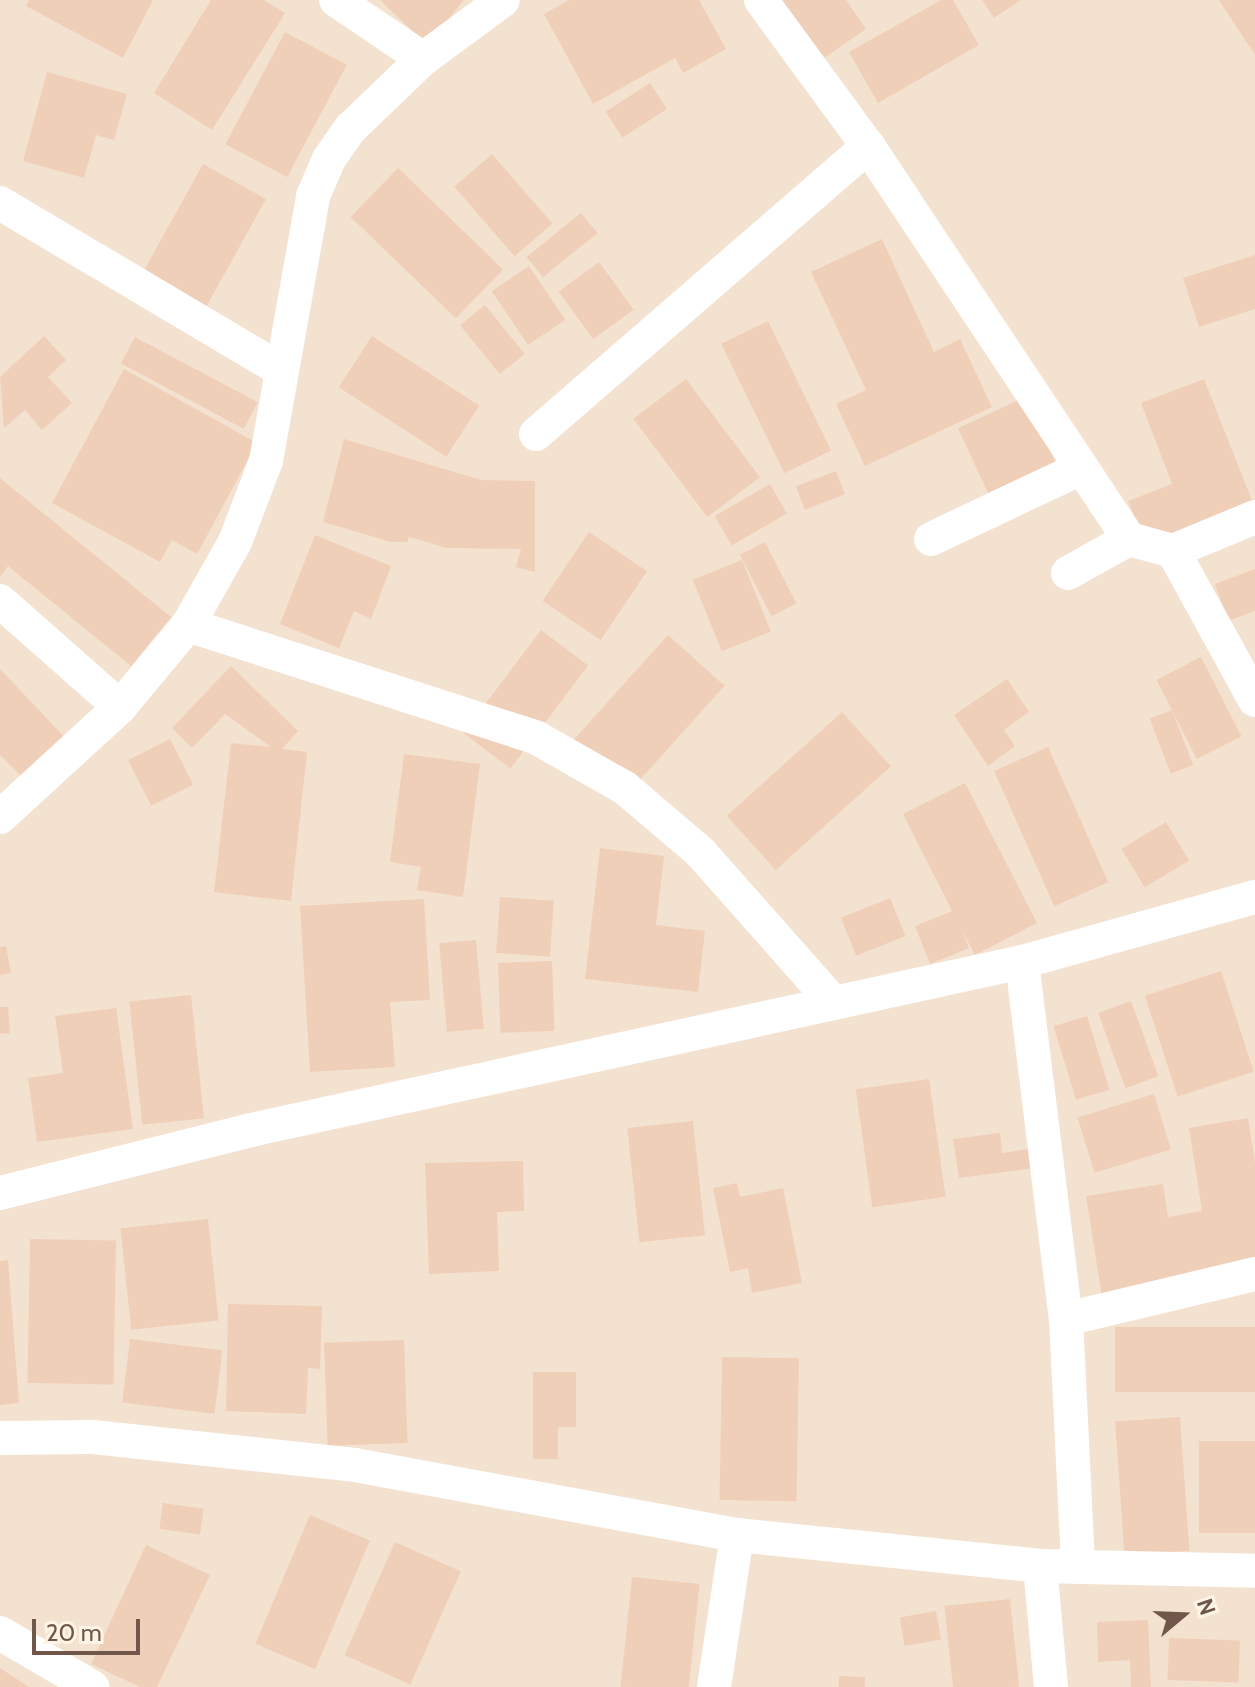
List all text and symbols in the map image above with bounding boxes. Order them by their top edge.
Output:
north arrow [1143,1575,1223,1655]
text: N [1191,1595,1221,1619]
scale bar [36,1603,144,1653]
text: 20 m [46,1618,102,1647]

